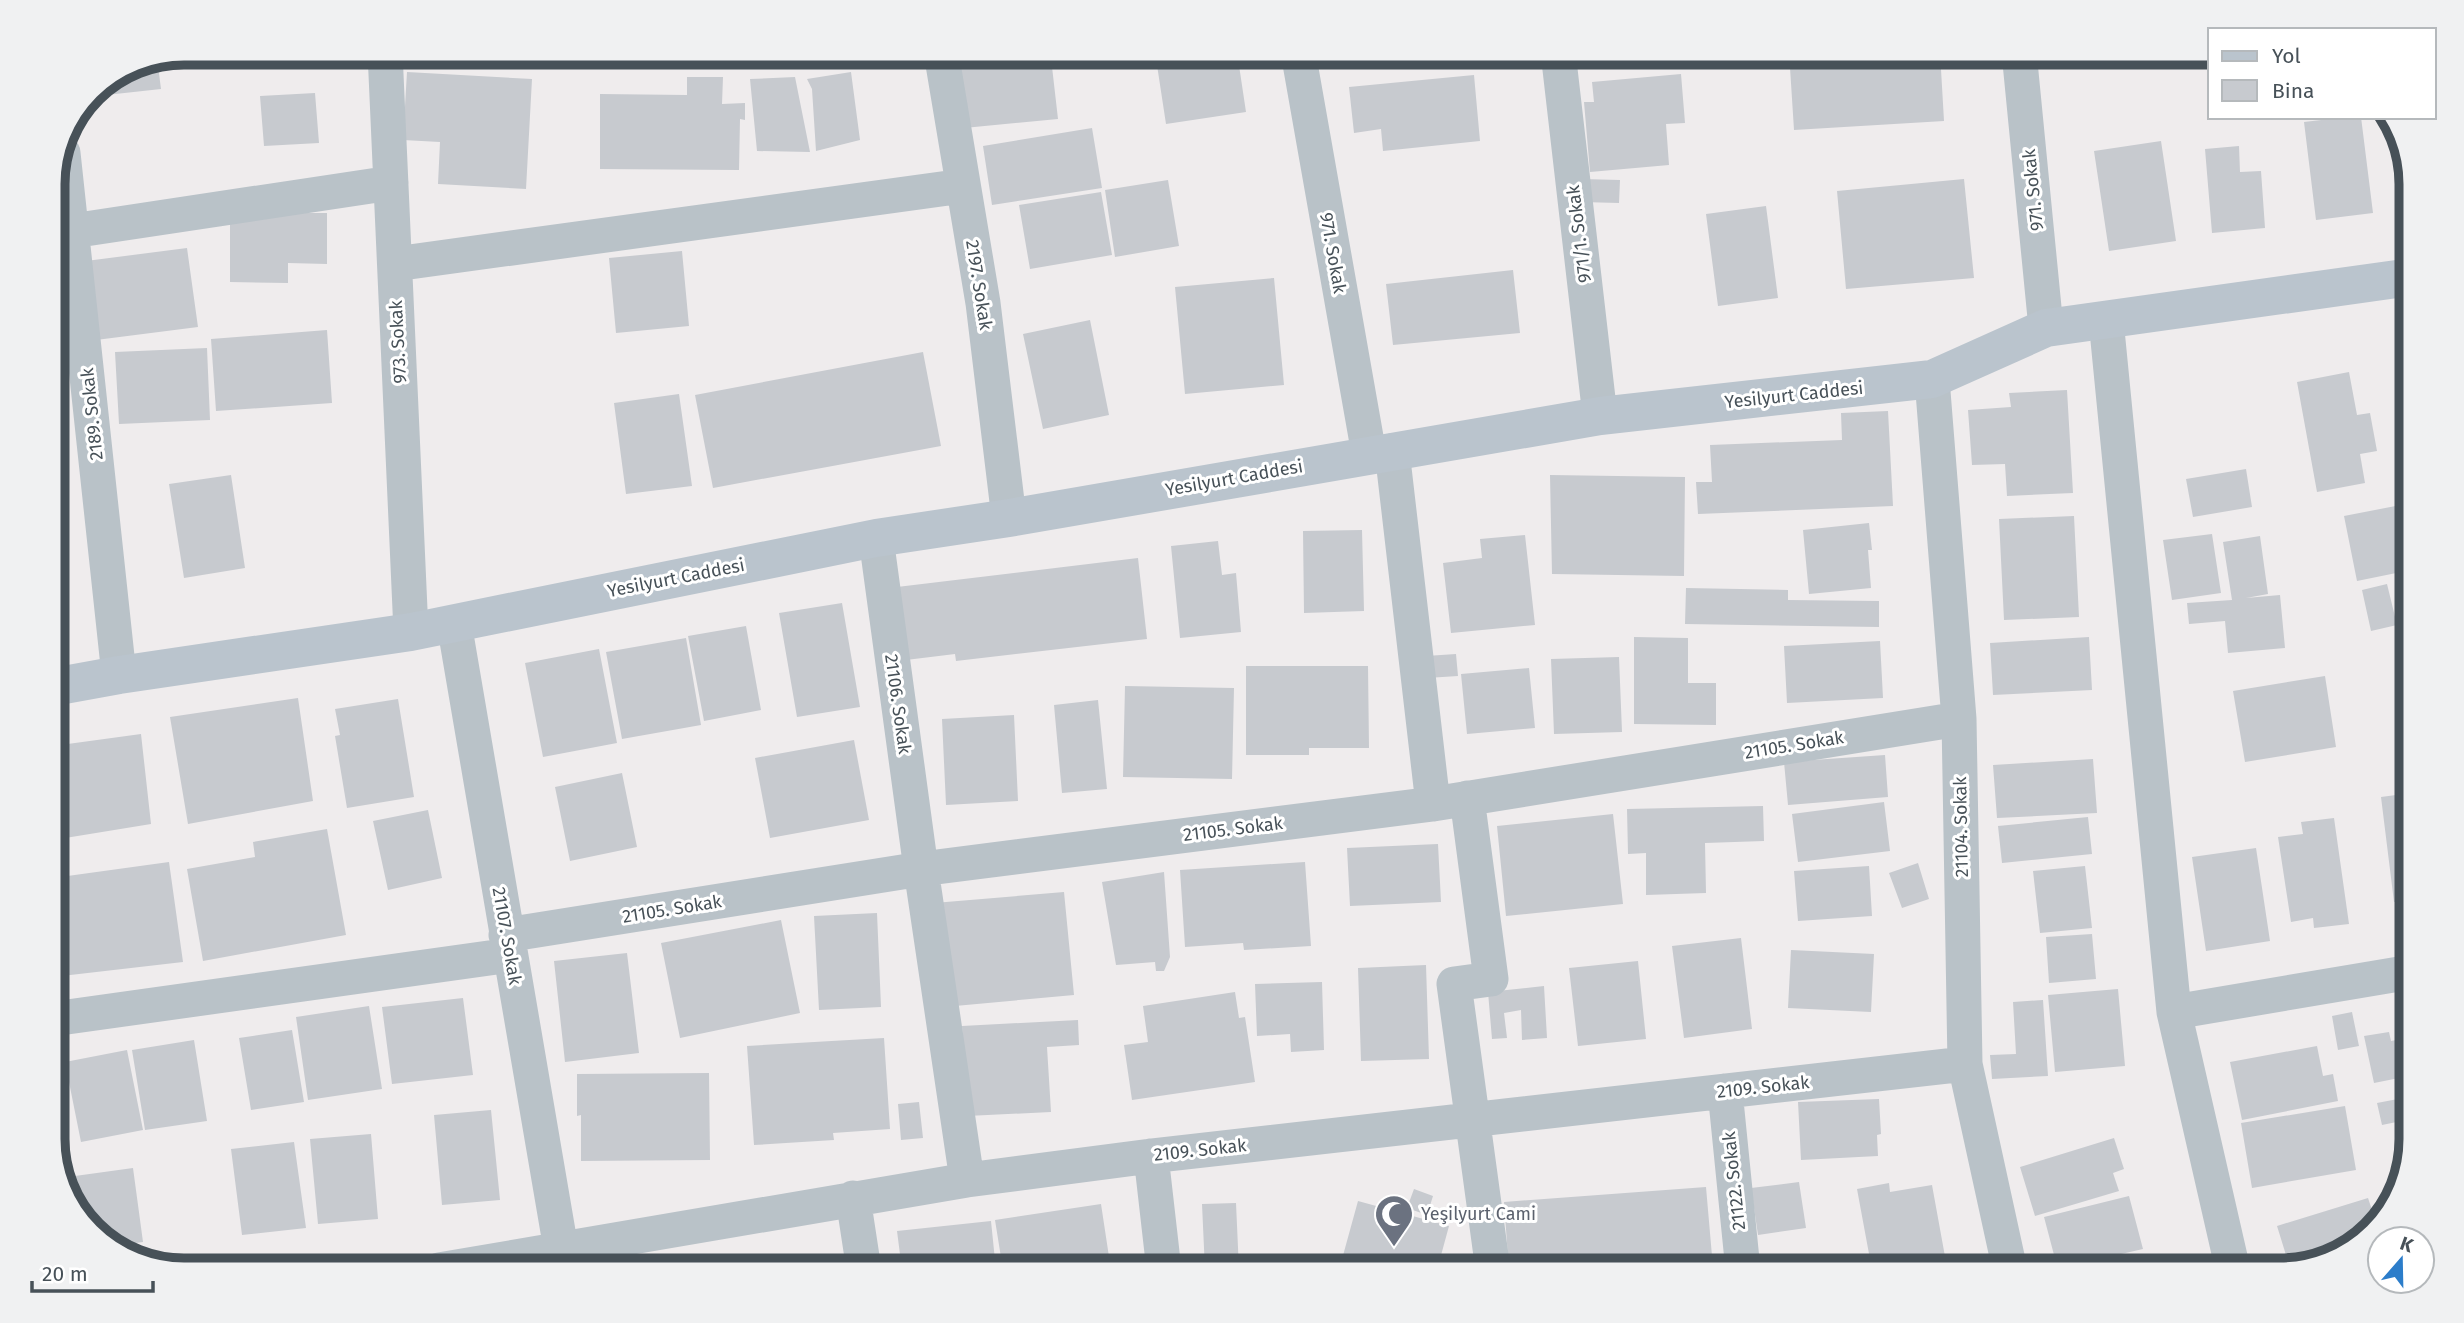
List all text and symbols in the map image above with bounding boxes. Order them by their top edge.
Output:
legend [2208,28,2436,119]
text: Yol [2272,43,2301,69]
text: Bina [2272,78,2314,104]
street label: 971. Sokak [2018,147,2048,232]
street label: 971/1. Sokak [1562,183,1596,284]
street label: 971. Sokak [1315,211,1351,296]
street label: 2197. Sokak [961,238,997,332]
street label: 973. Sokak [385,299,411,384]
street label: 2189. Sokak [76,366,108,461]
street label: Yesilyurt Caddesi [1724,377,1864,413]
street label: Yesilyurt Caddesi [1163,455,1305,501]
street label: Yesilyurt Caddesi [606,554,746,602]
street label: 21106. Sokak [880,653,916,756]
street label: 21105. Sokak [1743,726,1846,764]
street label: 21104. Sokak [1949,776,1973,878]
street label: 21105. Sokak [1182,812,1285,846]
street label: 21107. Sokak [488,885,527,987]
street label: 21105. Sokak [621,890,724,928]
street label: 2109. Sokak [1716,1071,1811,1103]
street label: 21122. Sokak [1718,1130,1750,1231]
street label: 2109. Sokak [1153,1134,1248,1166]
mosque icon: Yeşilyurt Cami [1373,1193,1415,1248]
place label: Yeşilyurt Cami [1421,1203,1536,1225]
north arrow [2366,1225,2436,1295]
text: K [2397,1232,2417,1258]
scale bar [32,1250,152,1294]
text: 20 m [42,1261,88,1287]

